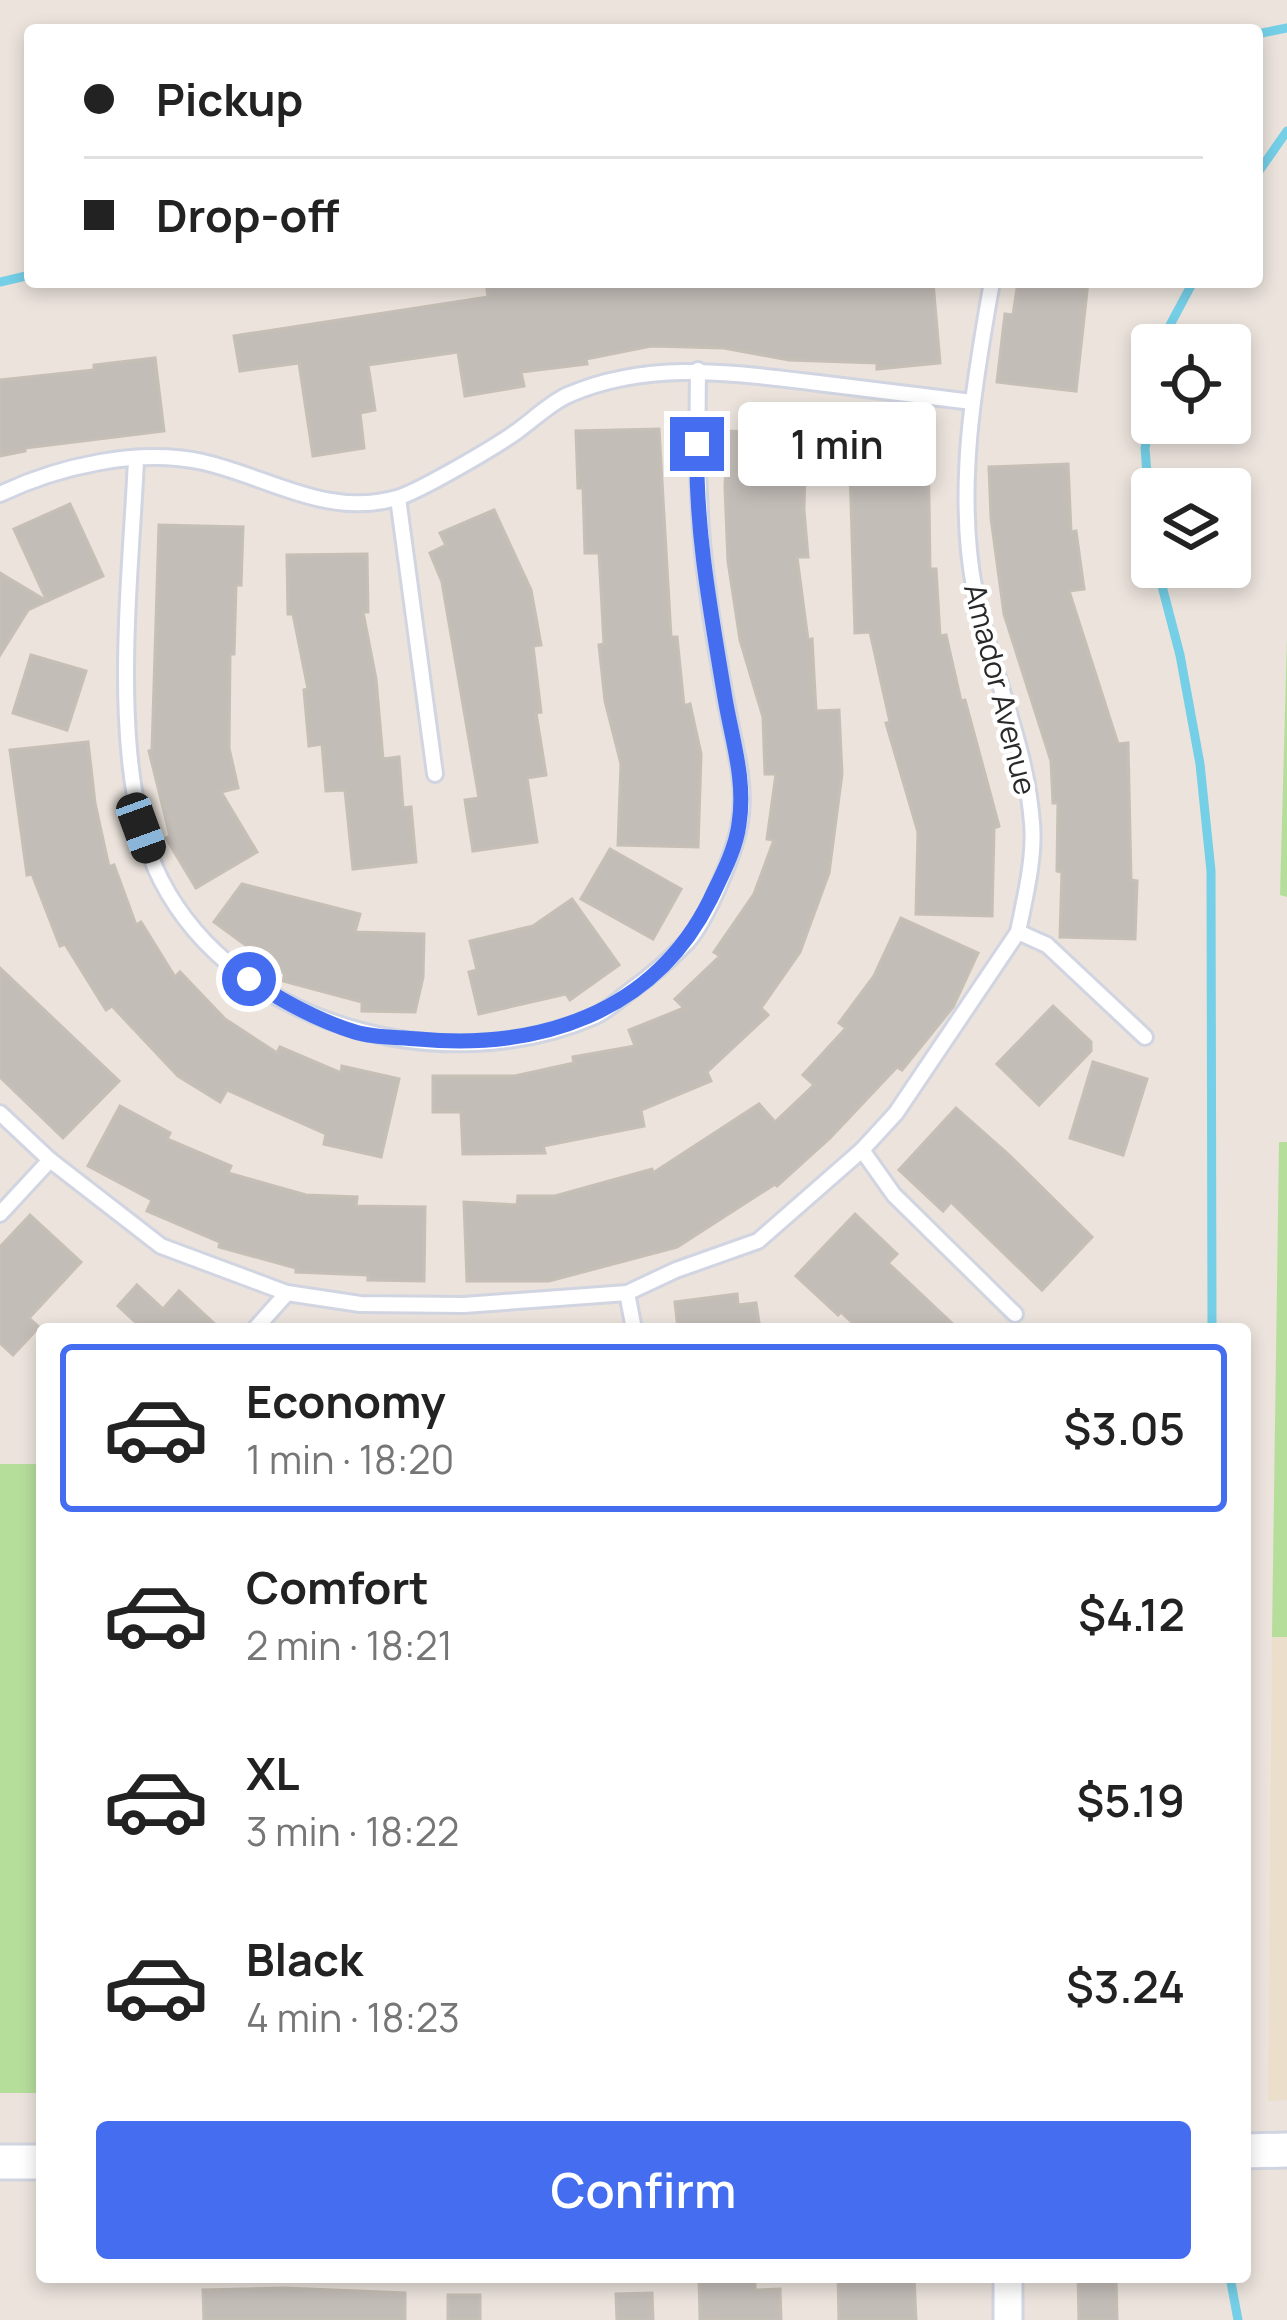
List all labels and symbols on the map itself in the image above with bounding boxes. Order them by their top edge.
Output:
callout: 1 min [739,402,937,486]
route end [670,417,724,471]
street label: Amador Avenue [955,579,1047,799]
car [112,788,170,868]
route start [222,952,276,1006]

